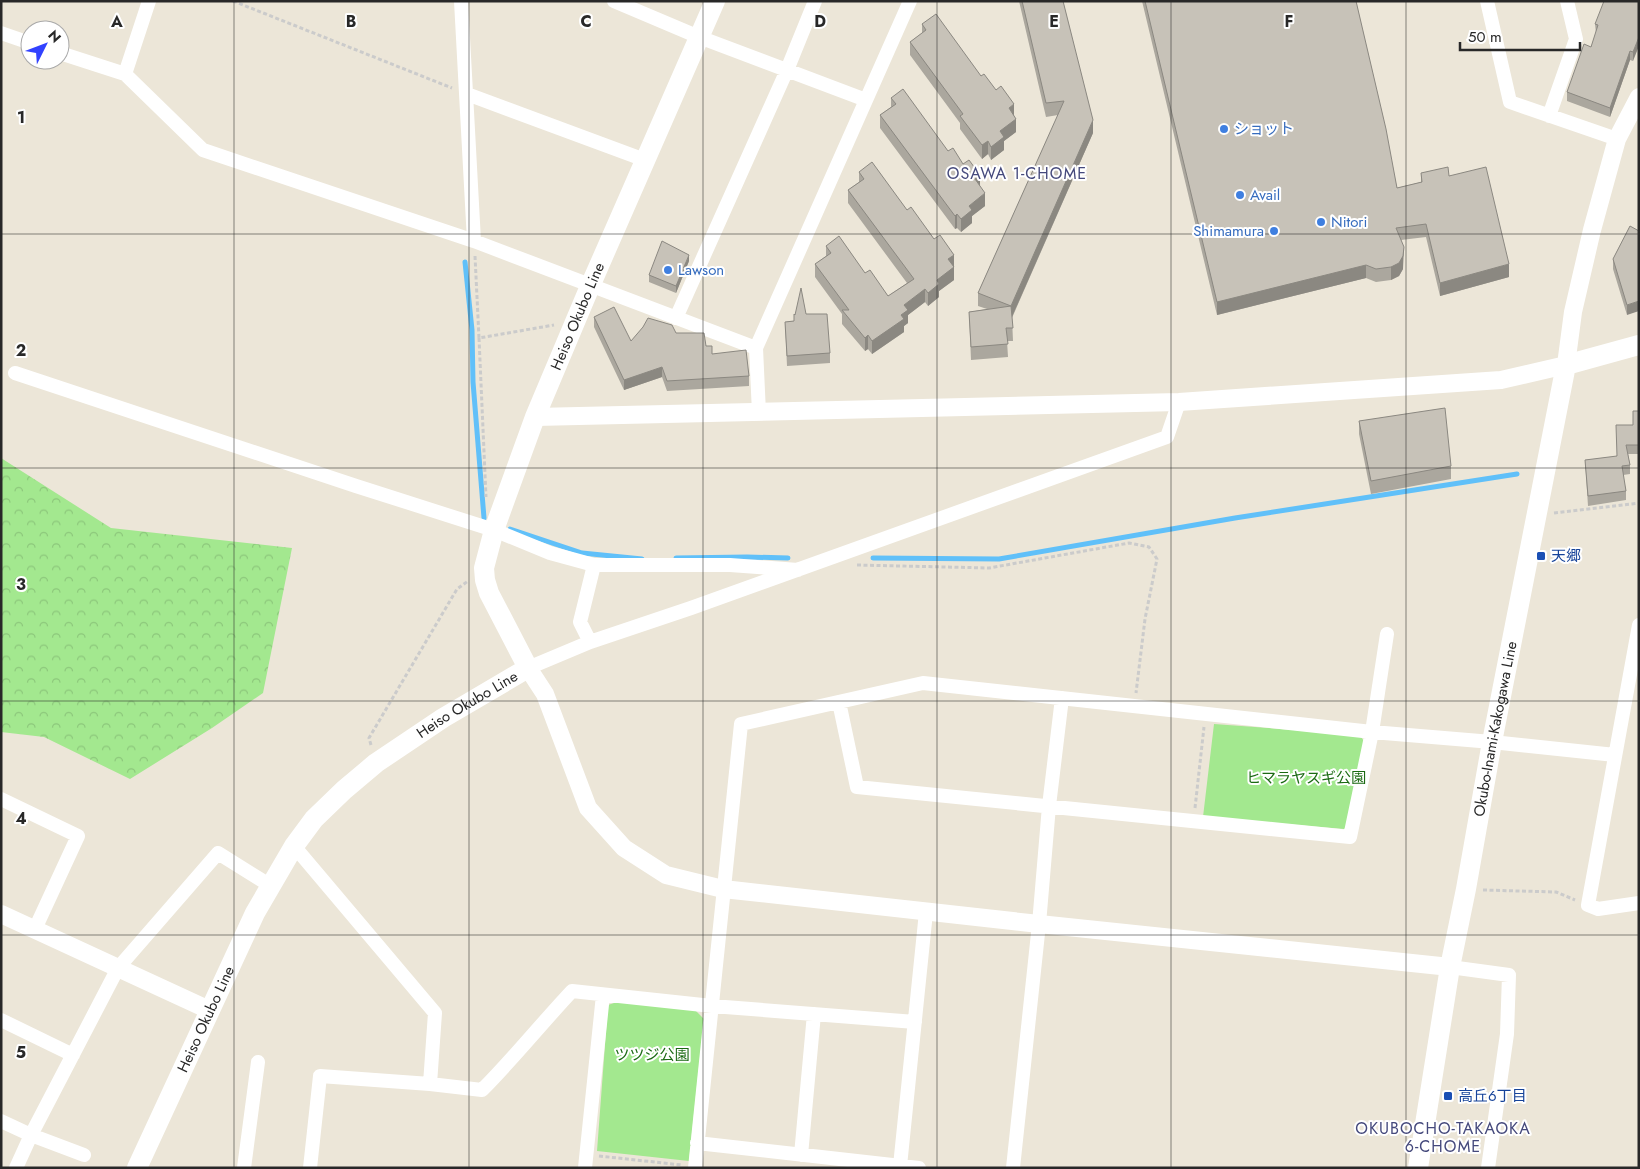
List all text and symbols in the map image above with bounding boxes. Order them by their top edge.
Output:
text: A [110,10,123,33]
text: B [346,10,356,33]
text: C [580,10,592,33]
text: D [814,10,826,33]
text: E [1049,10,1059,33]
text: F [1285,10,1293,33]
north arrow [20,20,70,70]
scale bar [1460,20,1580,52]
text: N [44,25,66,47]
text: 50 m [1468,26,1502,48]
text: 1 [17,106,25,129]
place label: ショット [1234,118,1294,140]
marker: ショット [1218,123,1230,135]
district label: OSAWA 1-CHOME [947,162,1087,185]
place label: Avail [1250,184,1280,206]
marker: Avail [1234,189,1246,201]
place label: Nitori [1331,211,1367,233]
marker: Nitori [1315,216,1327,228]
place label: Shimamura [1193,220,1264,242]
marker: Shimamura [1268,225,1280,237]
street label: Heiso Okubo Line [545,259,610,373]
place label: Lawson [678,259,724,281]
marker: Lawson [662,264,674,276]
text: 2 [16,339,26,362]
place label: 天郷 [1551,545,1581,567]
marker: 天郷 [1535,550,1547,562]
text: 3 [16,573,26,596]
street label: Okubo-Inami-Kakogawa Line [1468,639,1523,818]
street label: Heiso Okubo Line [412,665,522,744]
park label: ヒマラヤスギ公園 [1246,767,1366,789]
text: 4 [15,807,27,830]
street label: Heiso Okubo Line [172,962,240,1076]
text: 5 [16,1041,26,1064]
park label: ツツジ公園 [614,1044,690,1066]
place label: 高丘6丁目 [1458,1085,1527,1107]
marker: 高丘6丁目 [1442,1090,1454,1102]
district label: OKUBOCHO-TAKAOKA 6-CHOME [1355,1117,1531,1158]

